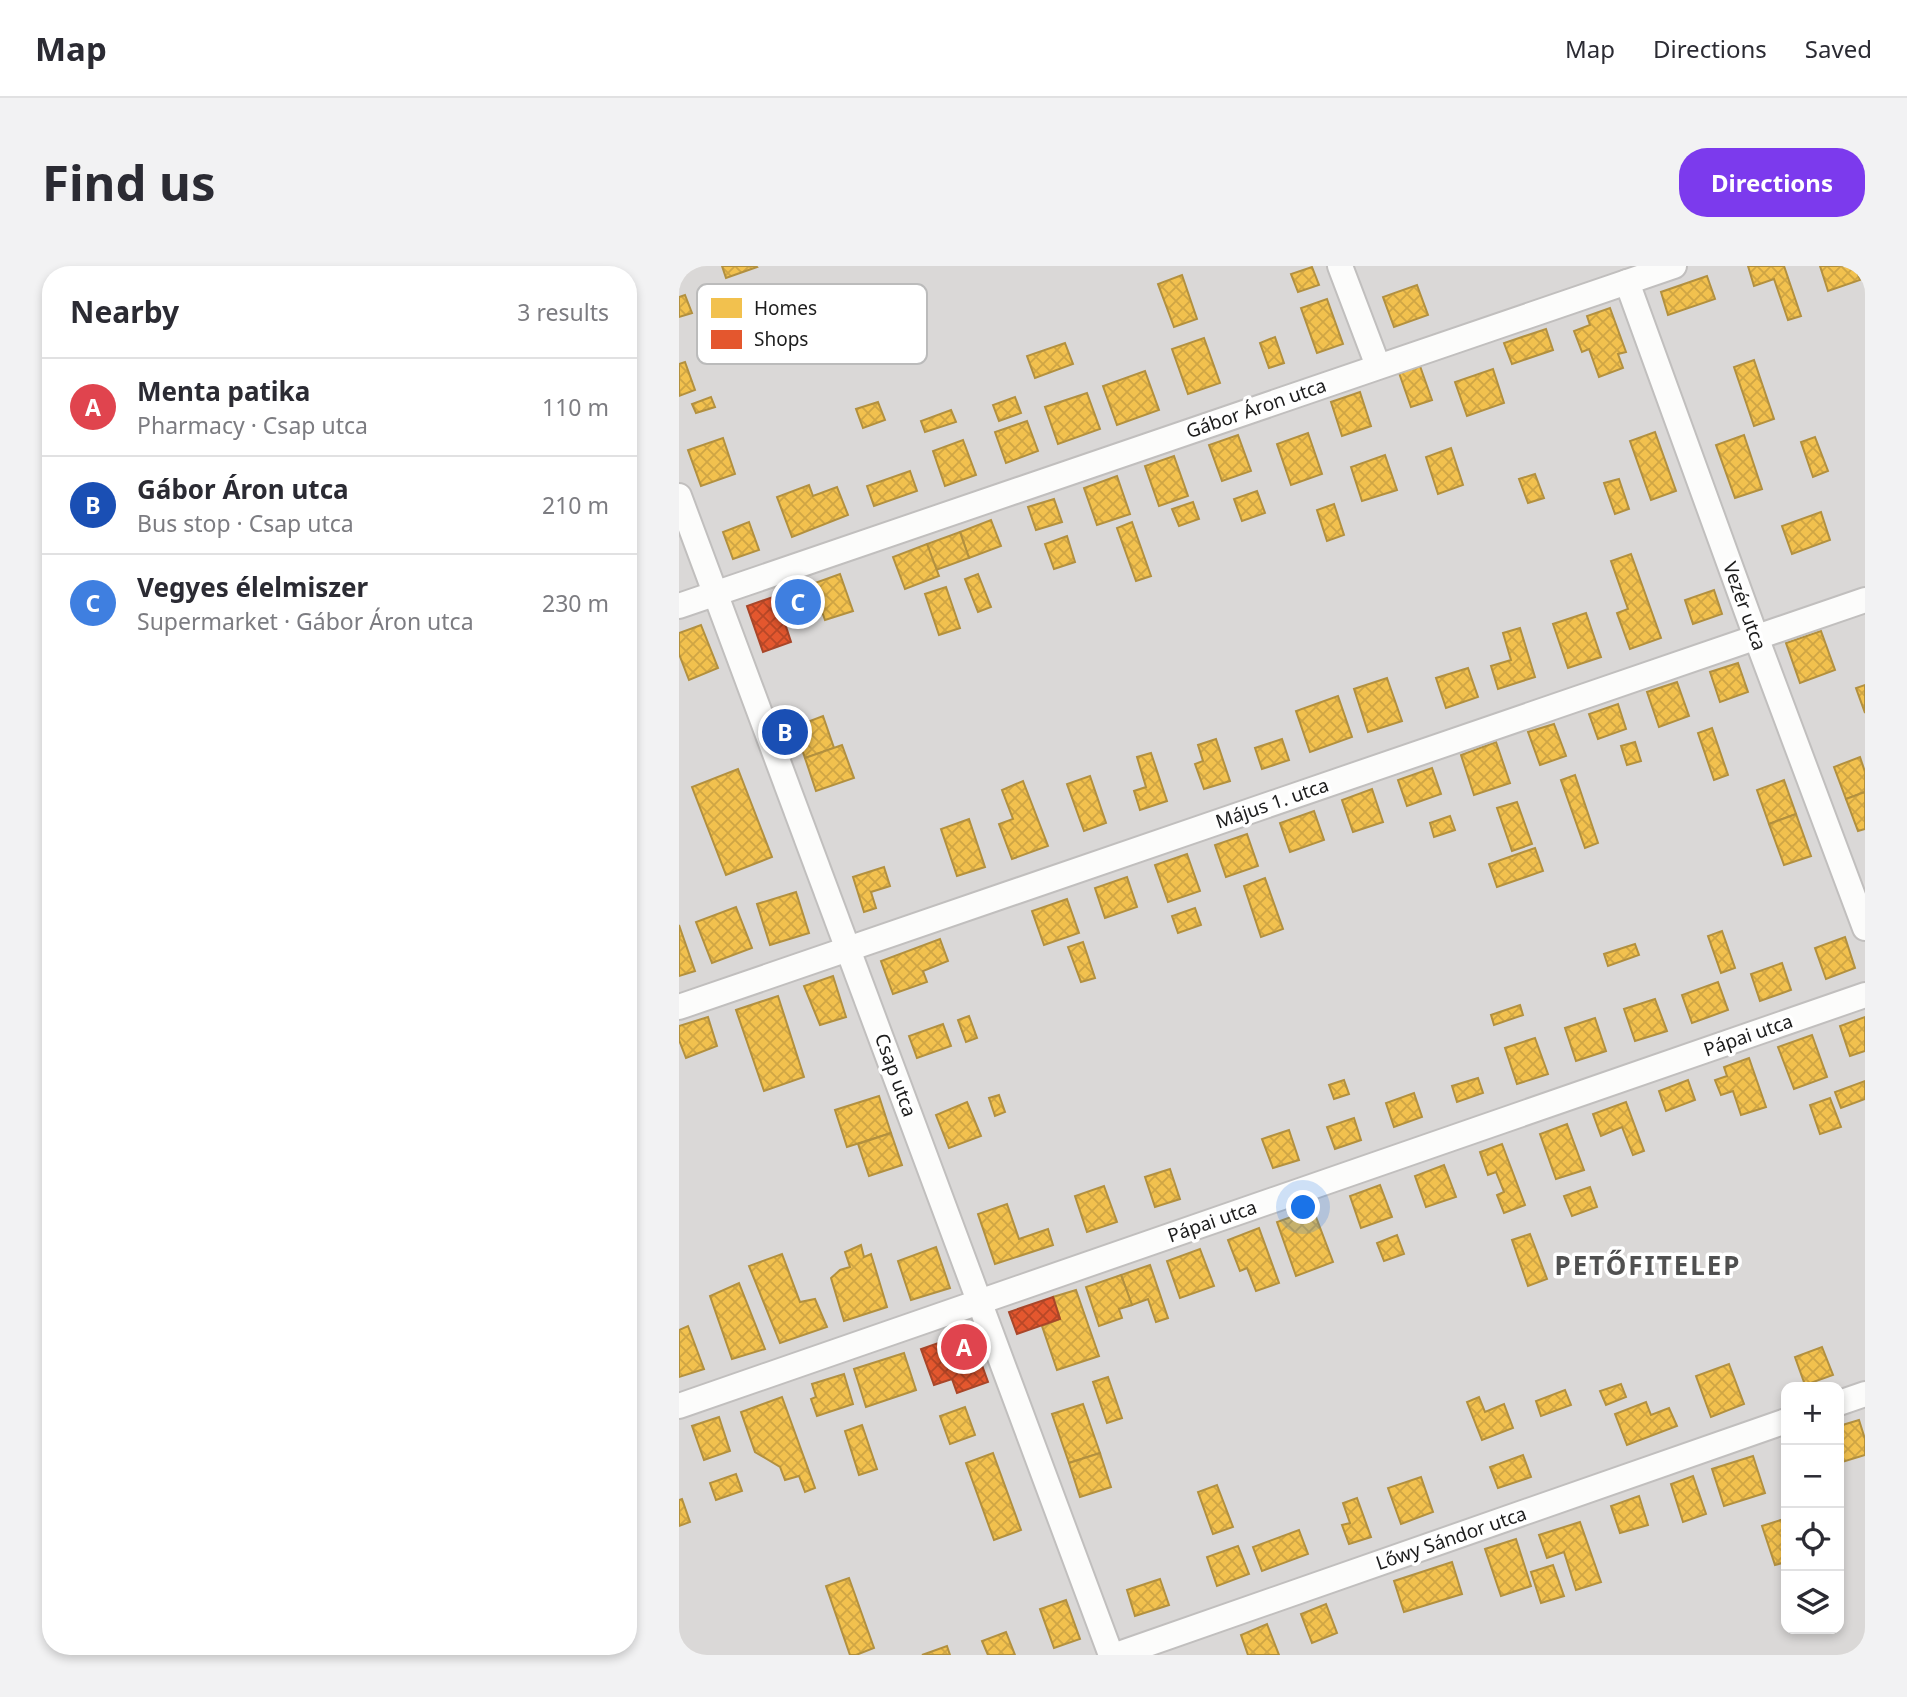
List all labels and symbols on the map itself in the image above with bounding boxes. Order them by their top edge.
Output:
legend [697,284,927,364]
text: Homes [754,295,817,321]
text: Shops [754,326,808,352]
street label: Gábor Áron utca [1182,372,1330,444]
street label: Vezér utca [1717,558,1773,654]
pin: C [775,576,821,628]
pin: B [762,706,808,758]
street label: Május 1. utca [1212,772,1332,834]
street label: Pápai utca [1700,1008,1796,1062]
street label: Csap utca [869,1030,923,1120]
your location [1286,1190,1320,1224]
street label: Pápai utca [1164,1194,1260,1248]
district label: PETŐFITELEP [1555,1247,1741,1283]
pin: A [941,1321,987,1373]
street label: Lőwy Sándor utca [1372,1500,1530,1576]

